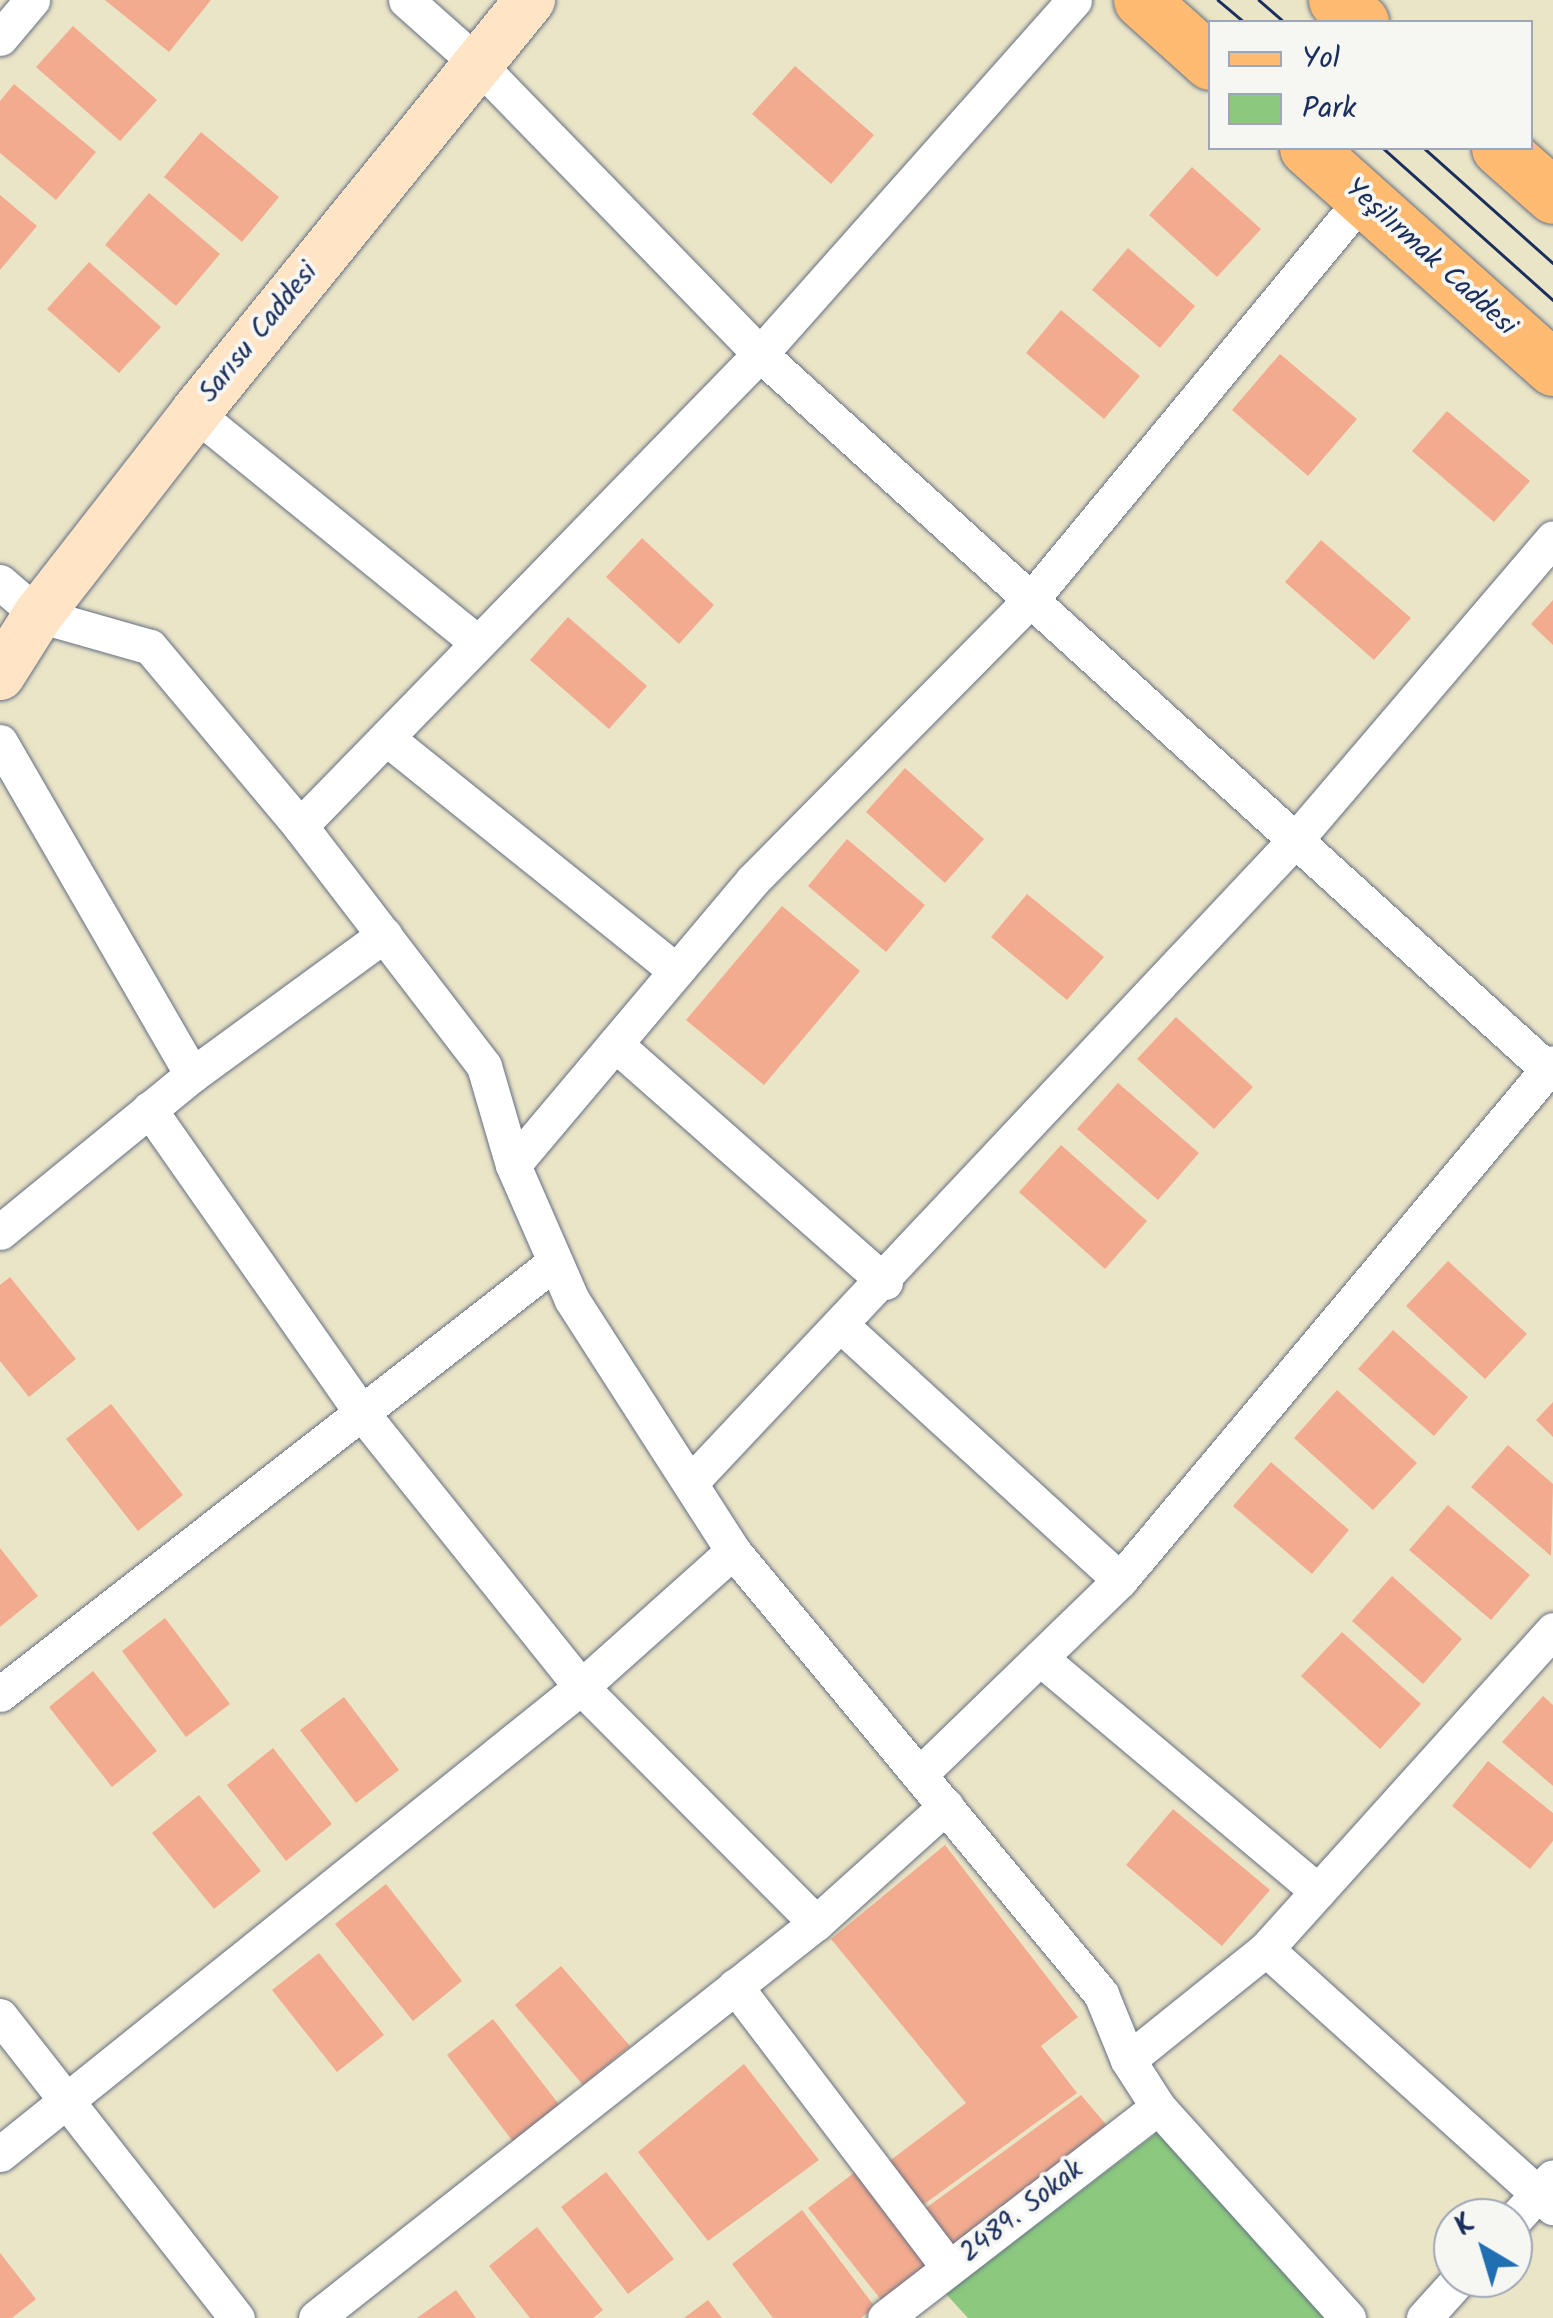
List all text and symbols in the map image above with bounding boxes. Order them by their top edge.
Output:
legend [1208,20,1533,150]
text: Yol [1302,35,1340,83]
text: Park [1302,85,1356,133]
street label: Yeşilırmak Caddesi [1337,172,1523,344]
street label: Sarısu Caddesi [192,256,326,410]
street label: 2489. Sokak [954,2154,1090,2270]
north arrow [1433,2198,1533,2298]
text: K [1445,2203,1486,2248]

